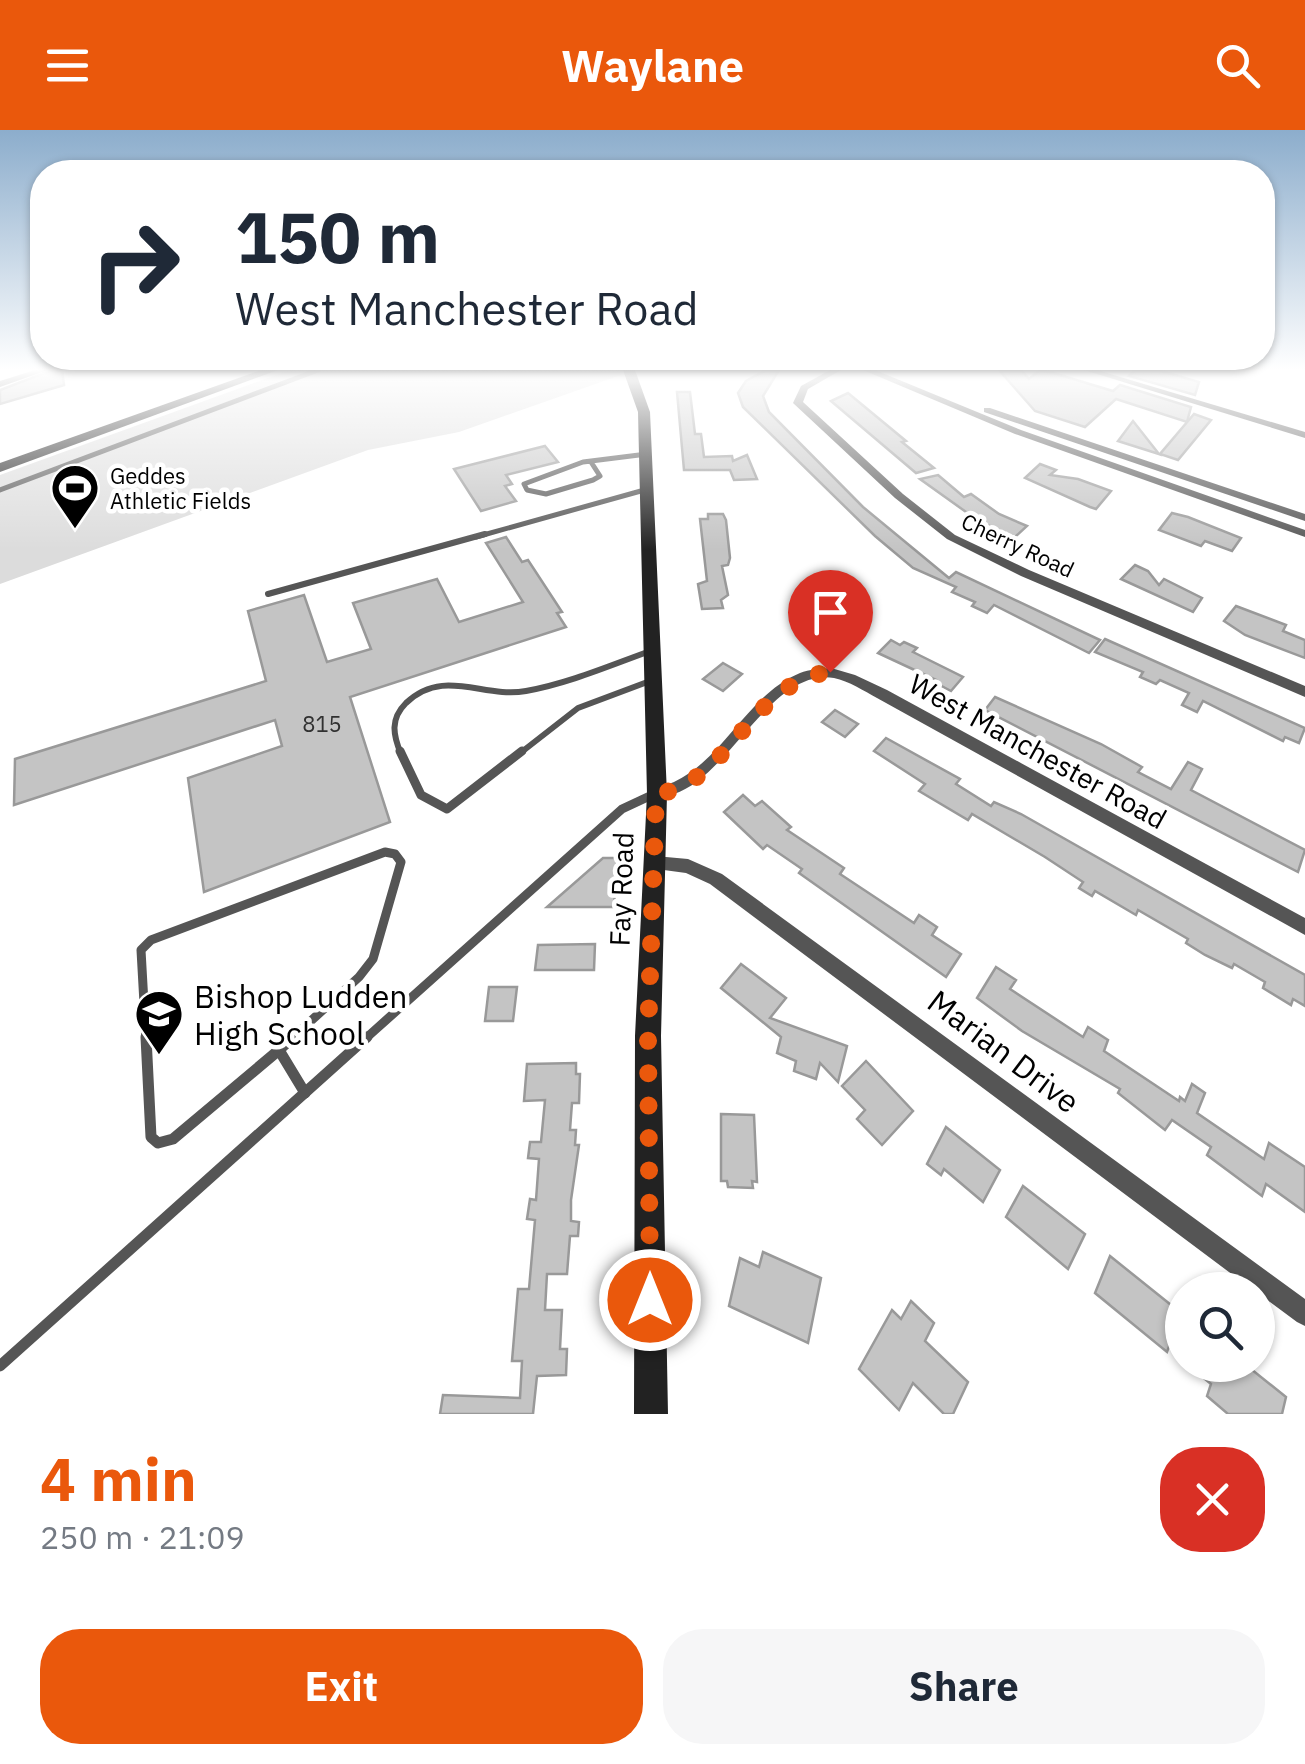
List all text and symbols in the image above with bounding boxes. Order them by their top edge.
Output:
text: Waylane [561,36,744,94]
icon: menu [40,38,95,93]
icon: search [1210,38,1265,93]
text: 150 m [235,191,440,282]
icon: right [70,200,200,330]
text: West Manchester Road [235,279,699,337]
place label: Geddes Athletic Fields [110,461,251,515]
sports icon: Geddes Athletic Fields [49,462,101,530]
street label: Cherry Road [957,506,1079,584]
pin [788,570,873,673]
icon: arrive [803,585,858,640]
street label: West Manchester Road [903,665,1173,837]
house number: 815 [302,709,342,738]
street label: Fay Road [601,831,641,947]
place label: Bishop Ludden High School [194,975,407,1054]
street label: Marian Drive [920,980,1088,1122]
school or university icon: Bishop Ludden High School [133,988,185,1056]
position arrow [598,1248,702,1352]
map controls [1165,1272,1275,1382]
button: search [1165,1272,1275,1382]
text: 4 min [40,1439,197,1518]
button: close [1160,1447,1265,1552]
text: 250 m · 21:09 [40,1516,245,1558]
button: Exit [40,1629,643,1744]
button: Share [663,1629,1265,1744]

